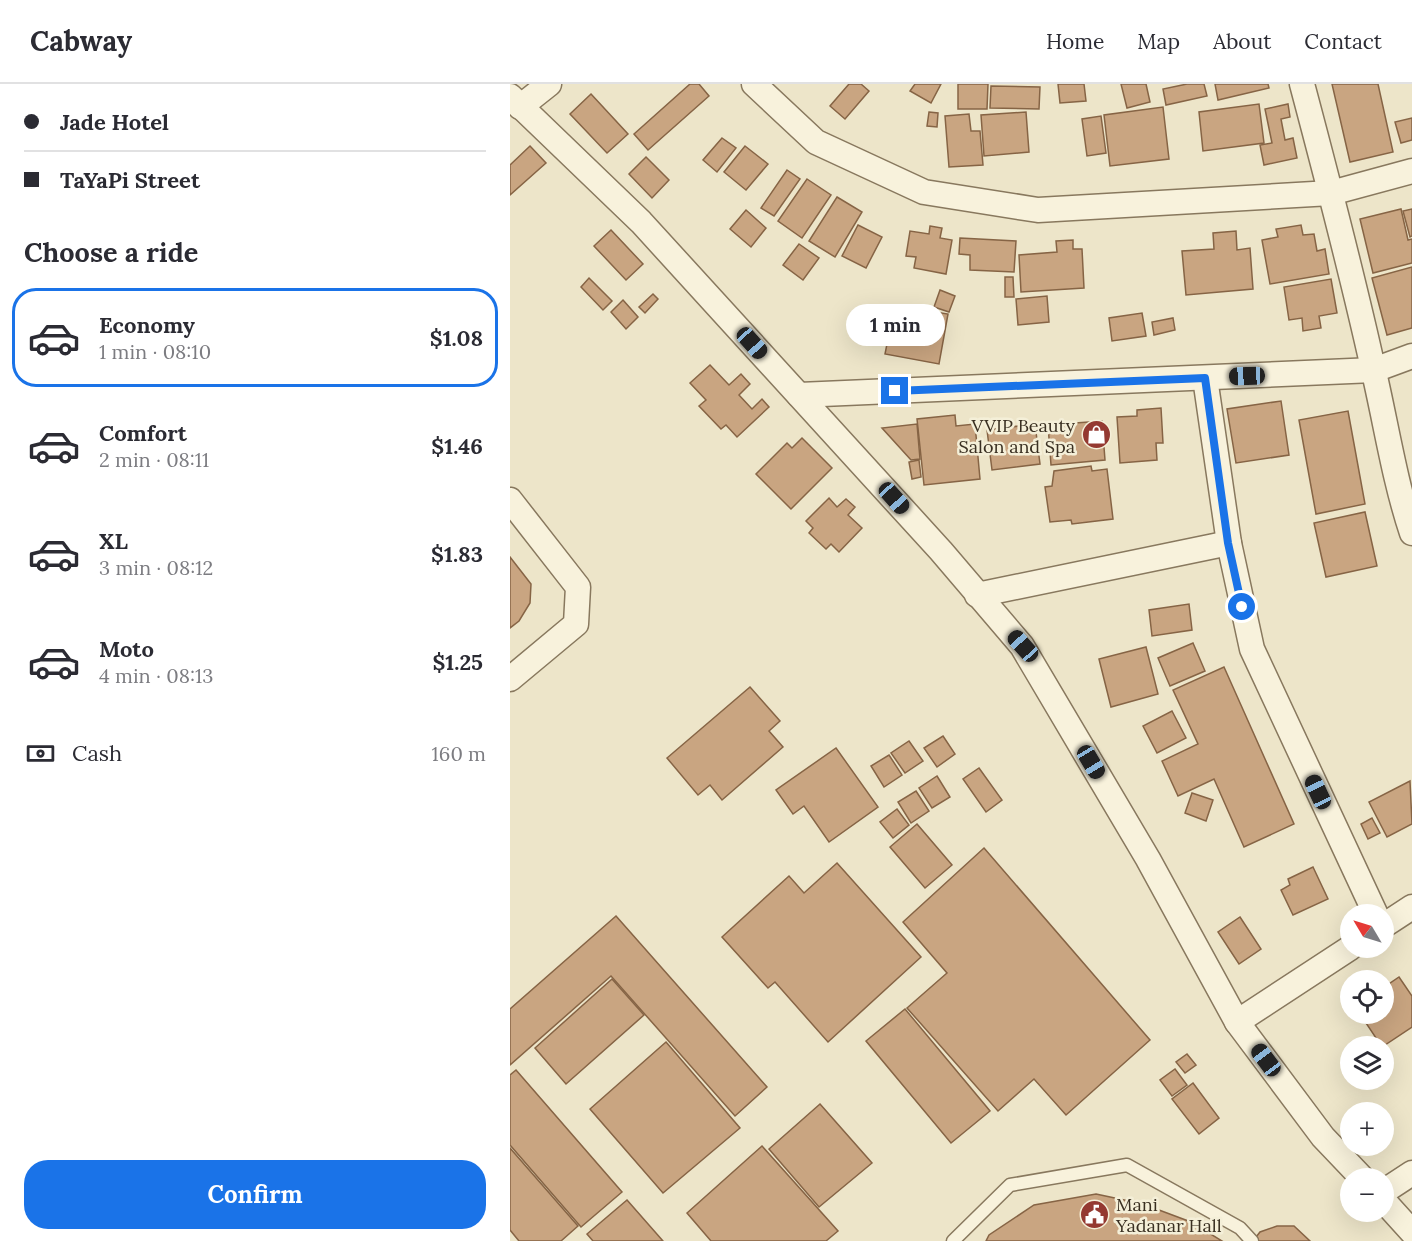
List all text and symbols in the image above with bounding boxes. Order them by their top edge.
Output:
text: Cabway [30,23,132,59]
text: Home [1046,28,1104,55]
text: Map [1137,28,1180,55]
text: About [1213,28,1271,55]
text: Contact [1304,28,1382,55]
text: Jade Hotel [60,108,169,136]
text: TaYaPi Street [60,166,200,194]
text: Choose a ride [24,235,198,269]
callout: 1 min [846,304,944,346]
icon: car [27,311,81,365]
text: Economy [99,311,195,339]
text: 1 min [870,312,921,337]
text: $1.08 [430,324,483,352]
car [733,324,771,362]
text: 1 min · 08:10 [99,339,211,364]
car [1229,366,1265,386]
route end [881,377,908,404]
place label: VVIP Beauty Salon and Spa [959,414,1075,458]
icon: car [27,419,81,473]
text: Comfort [99,419,187,447]
shop icon: VVIP Beauty Salon and Spa [1080,419,1112,451]
text: $1.46 [431,432,483,460]
text: 2 min · 08:11 [99,447,209,472]
car [875,479,913,517]
icon: car [27,527,81,581]
text: XL [99,527,128,555]
text: $1.83 [431,540,483,568]
text: 3 min · 08:12 [99,555,213,580]
route start [1228,593,1255,620]
car [1004,627,1042,665]
icon: car [27,635,81,689]
text: Moto [99,635,154,663]
text: $1.25 [432,648,483,676]
text: 4 min · 08:13 [99,663,213,688]
icon: cash [24,737,57,770]
text: Cash [72,739,122,767]
text: 160 m [432,741,486,766]
car [1074,742,1108,782]
car [1302,772,1334,812]
north arrow [1340,904,1394,958]
map controls [1340,904,1394,1222]
button: locate [1340,970,1394,1024]
button: layers [1340,1036,1394,1090]
car [1248,1040,1284,1080]
button: + [1340,1102,1394,1156]
button: Confirm [24,1160,486,1229]
button: − [1340,1168,1394,1222]
place label: Mani Yadanar Hall [1115,1193,1222,1237]
public building icon: Mani Yadanar Hall [1079,1198,1111,1230]

